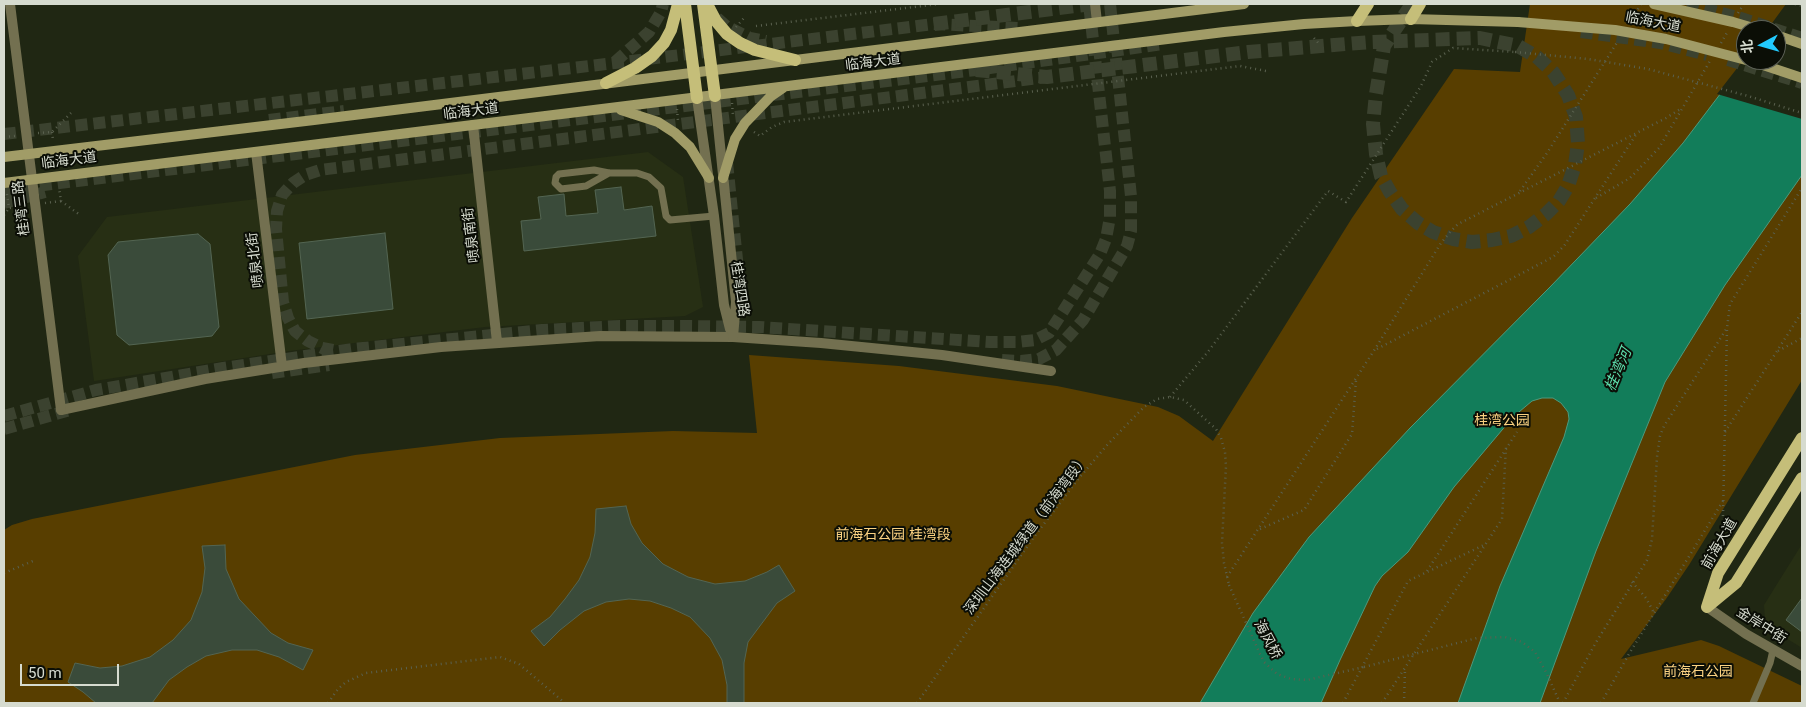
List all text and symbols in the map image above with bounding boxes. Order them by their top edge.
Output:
street label: 临海大道 [1624,9,1682,37]
north arrow [1736,20,1786,70]
text: 北 [1738,39,1756,54]
street label: 临海大道 [844,51,902,75]
street label: 临海大道 [442,100,500,124]
street label: 临海大道 [40,149,98,173]
street label: 桂湾三路 [10,179,34,237]
street label: 喷泉南街 [460,206,484,264]
street label: 喷泉北街 [244,231,268,289]
street label: 桂湾四路 [726,260,752,318]
water label: 桂湾河 [1602,346,1636,394]
park label: 桂湾公园 [1474,413,1530,429]
street label: 深圳山海连城绿道（前海湾段） [961,452,1093,618]
street label: 前海大道 [1699,516,1741,572]
park label: 前海石公园 桂湾段 [835,527,951,543]
street label: 金岸中街 [1733,604,1789,648]
street label: 海风桥 [1250,618,1284,662]
scale bar [22,654,121,686]
text: 50 m [28,664,62,682]
park label: 前海石公园 [1663,664,1733,680]

